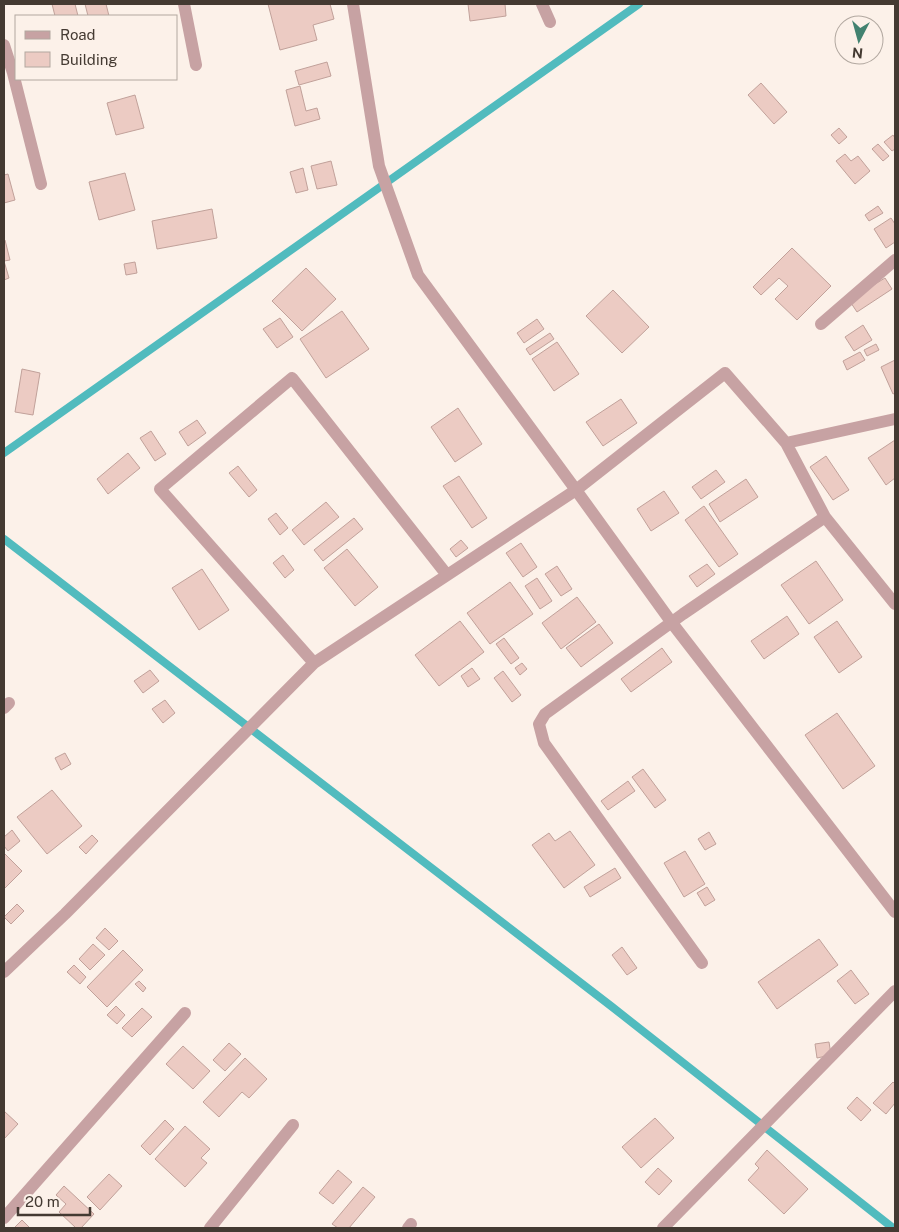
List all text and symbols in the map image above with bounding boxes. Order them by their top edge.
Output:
legend [15,15,178,80]
north arrow [834,15,884,65]
text: Road [60,26,96,43]
text: N [851,44,864,61]
text: Building [60,51,118,68]
scale bar [18,1184,90,1216]
text: 20 m [25,1193,60,1210]

